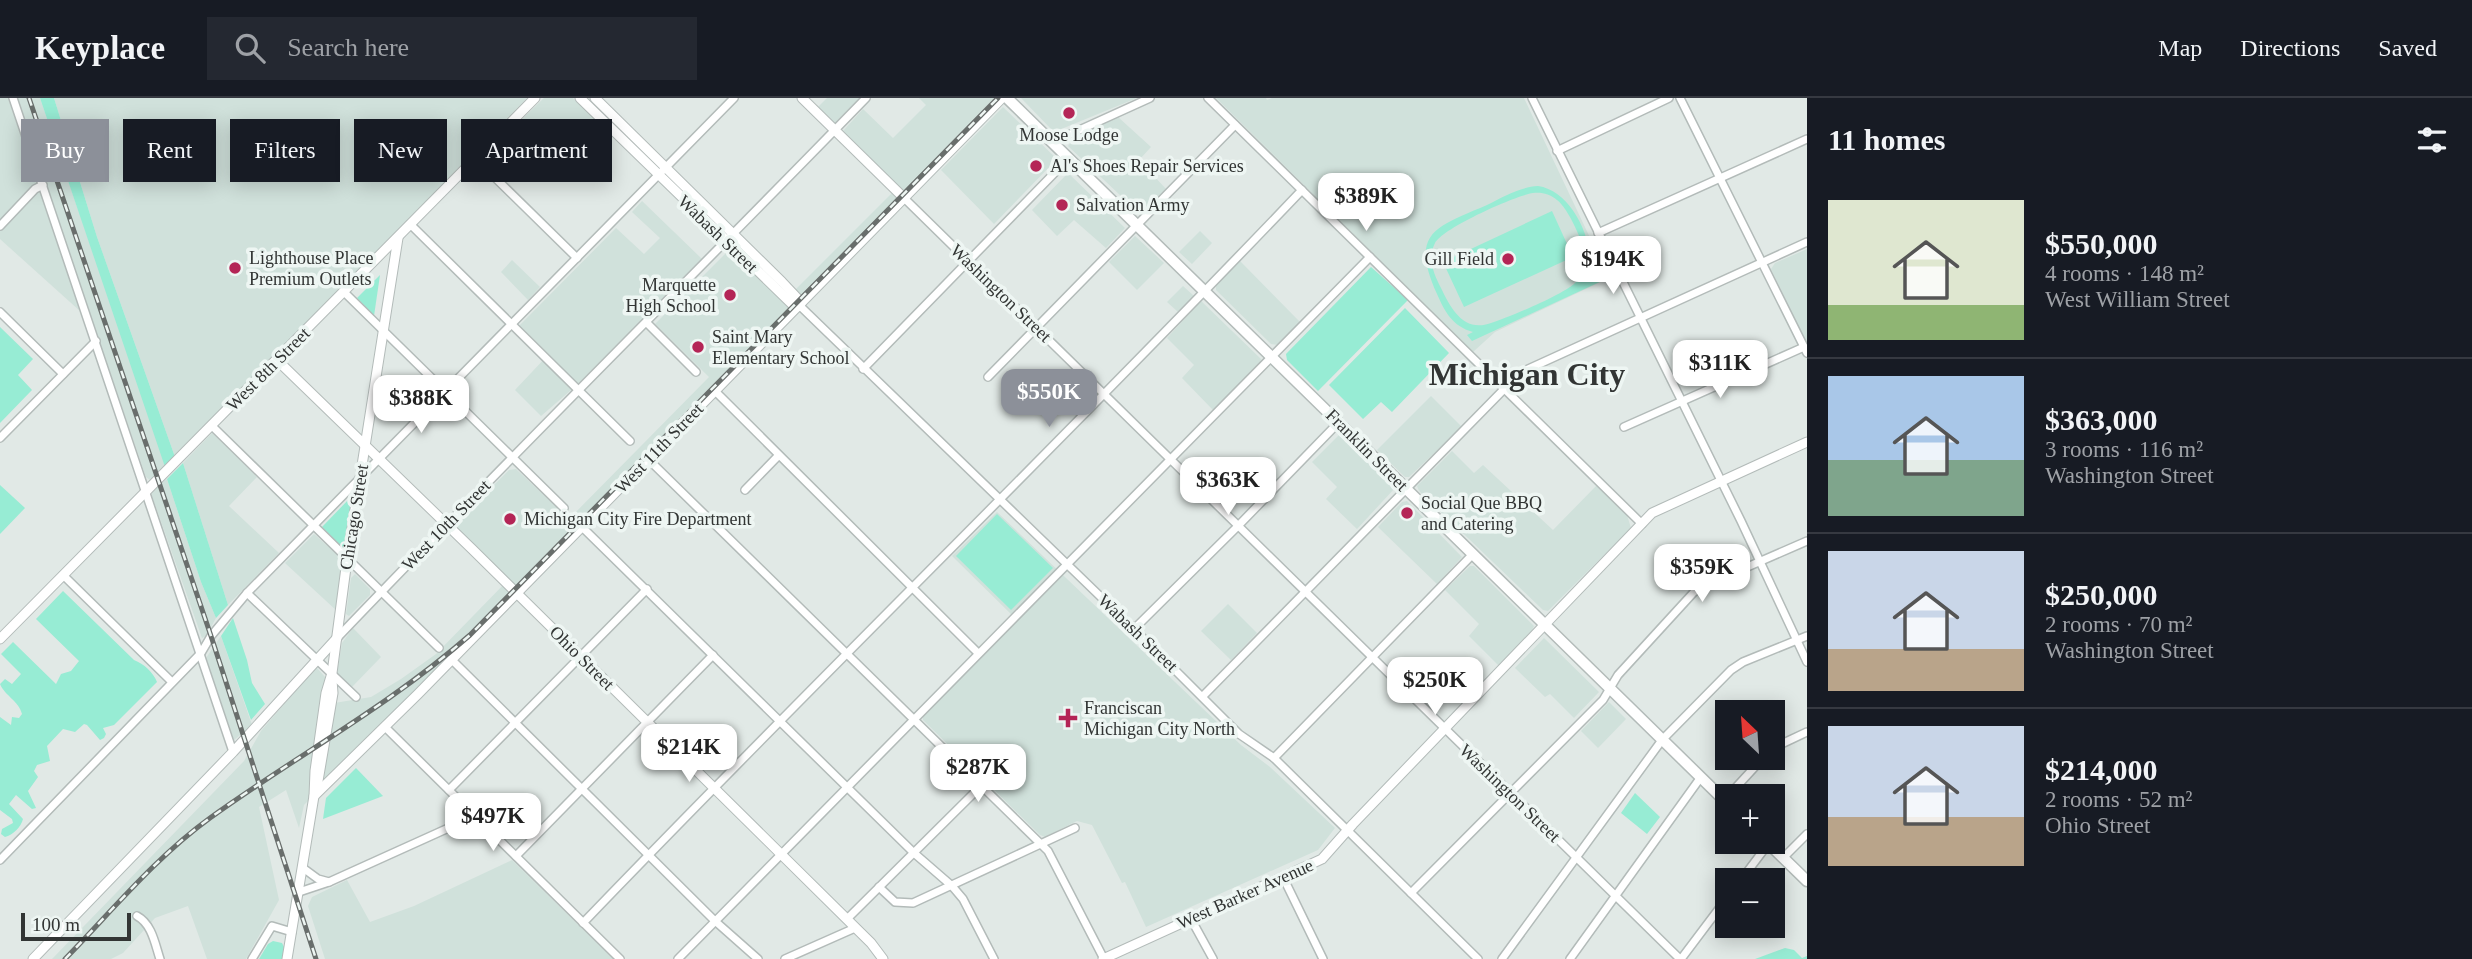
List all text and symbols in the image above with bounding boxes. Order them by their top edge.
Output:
search box [207,17,697,80]
icon: search [231,29,269,67]
text: Keyplace [35,30,165,66]
text: Search here [287,33,409,62]
text: Map [2158,35,2202,61]
text: Directions [2240,35,2340,61]
text: Saved [2378,35,2437,61]
marker: Moose Lodge [1061,105,1077,121]
chip: Buy [21,119,109,182]
chip: Rent [123,119,216,182]
chip: Filters [230,119,340,182]
chip: New [354,119,447,182]
chip: Apartment [461,119,612,182]
icon: filters [2413,121,2451,159]
text: 11 homes [1828,123,1946,156]
place label: Moose Lodge [1019,125,1119,145]
place label: Al's Shoes Repair Services [1050,156,1244,176]
marker: Al's Shoes Repair Services [1028,158,1044,174]
pin: $389K [1317,174,1415,233]
text: $389K [1334,183,1398,208]
street label: Wabash Street [674,191,762,277]
place label: Salvation Army [1076,195,1190,215]
marker: Salvation Army [1054,197,1070,213]
text: $550,000 [2045,227,2158,260]
icon: home [1884,228,1968,312]
pin: $194K [1564,236,1662,296]
street label: Washington Street [947,240,1055,346]
text: $194K [1581,246,1645,271]
place label: Lighthouse Place Premium Outlets [249,248,373,289]
place label: Gill Field [1424,249,1494,269]
marker: Gill Field [1500,251,1516,267]
marker: Lighthouse Place Premium Outlets [227,260,243,276]
text: 4 rooms · 148 m² [2045,261,2204,286]
place label: Marquette High School [625,275,716,316]
marker: Marquette High School [722,287,738,303]
text: West William Street [2045,287,2230,312]
street label: West 8th Street [222,323,314,415]
place label: Saint Mary Elementary School [712,327,849,368]
marker: Saint Mary Elementary School [690,339,706,355]
pin: $311K [1671,341,1769,400]
text: $311K [1689,350,1751,375]
district label: Michigan City [1429,356,1625,392]
pin: $550K [1000,370,1098,429]
pin: $388K [372,376,470,435]
text: $550K [1017,379,1081,404]
text: $388K [389,385,453,410]
street label: West 11th Street [611,399,707,497]
text: $363,000 [2045,403,2158,436]
icon: home [1884,404,1968,488]
street label: Franklin Street [1322,405,1412,495]
text: 3 rooms · 116 m² [2045,437,2203,462]
pin: $363K [1179,458,1277,517]
street label: Chicago Street [336,463,372,571]
text: Washington Street [2045,463,2214,488]
text: $363K [1196,467,1260,492]
street label: West 10th Street [398,475,494,575]
place label: Social Que BBQ and Catering [1421,493,1542,534]
marker: Social Que BBQ and Catering [1399,505,1415,521]
place label: Michigan City Fire Department [524,509,751,529]
marker: Michigan City Fire Department [502,511,518,527]
pin: $359K [1653,545,1751,604]
text: $359K [1670,554,1734,579]
text: $250,000 [2045,578,2158,611]
icon: home [1884,579,1968,663]
street label: Wabash Street [1094,590,1182,676]
text: 2 rooms · 70 m² [2045,612,2192,637]
street label: Ohio Street [546,622,618,694]
text: Washington Street [2045,638,2214,663]
pin: $250K [1386,658,1484,717]
text: $250K [1403,667,1467,692]
place label: Franciscan Michigan City North [1084,698,1235,739]
north arrow [1715,700,1785,770]
map controls [1715,700,1785,938]
marker: Franciscan Michigan City North [1058,708,1078,728]
pin: $214K [640,724,738,784]
text: $214K [657,734,721,759]
street label: Washington Street [1456,740,1564,846]
pin: $287K [929,744,1027,804]
text: $214,000 [2045,753,2158,786]
text: $287K [946,754,1010,779]
icon: home [1884,754,1968,838]
button: + [1715,784,1785,854]
text: 2 rooms · 52 m² [2045,787,2192,812]
pin: $497K [444,794,542,853]
text: $497K [461,803,525,828]
text: Ohio Street [2045,813,2150,838]
street label: West Barker Avenue [1174,855,1316,933]
button: − [1715,868,1785,938]
scale bar [21,910,131,942]
text: 100 m [32,914,80,935]

